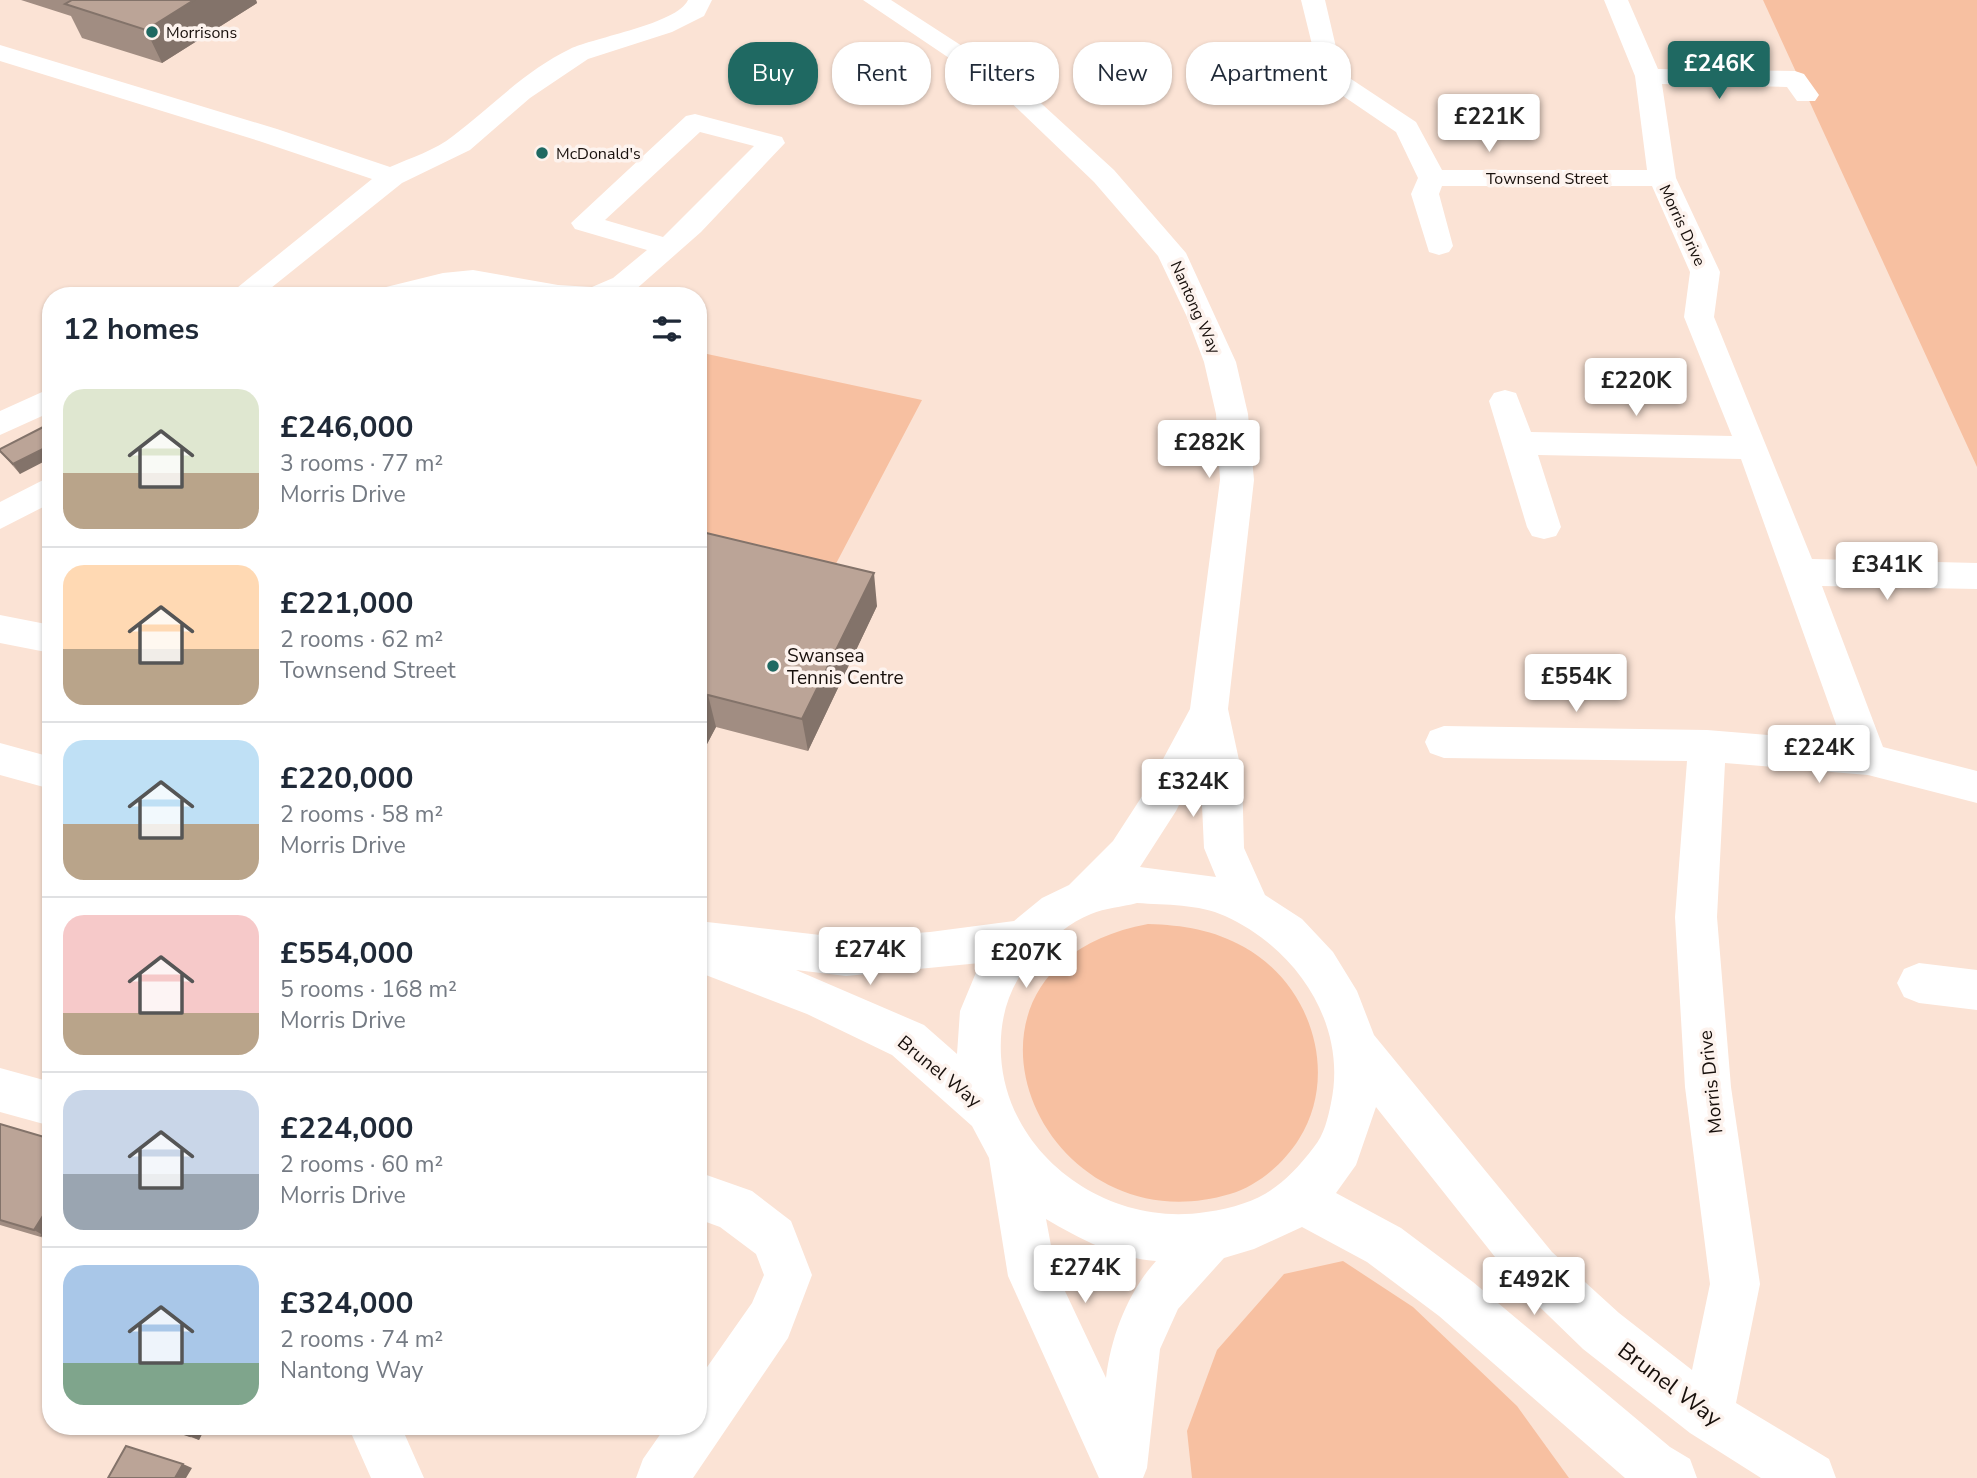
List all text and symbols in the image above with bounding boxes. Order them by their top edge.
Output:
place label: Morrisons [166,22,237,44]
marker: Morrisons [144,24,160,40]
chip: Buy [728,42,818,105]
chip: Rent [832,42,931,105]
chip: Filters [945,42,1059,105]
chip: New [1073,42,1172,105]
chip: Apartment [1186,42,1351,105]
pin: £246K [1670,42,1768,101]
text: £246K [1684,48,1754,79]
pin: £221K [1440,94,1538,154]
text: £221K [1454,101,1524,132]
place label: McDonald's [556,143,641,165]
marker: McDonald's [534,145,550,161]
street label: Townsend Street [1486,168,1608,190]
street label: Morris Drive [1654,181,1711,270]
street label: Nantong Way [1165,257,1226,358]
text: 12 homes [63,309,199,350]
icon: filters [648,310,686,348]
pin: £220K [1587,358,1685,418]
text: £220K [1601,365,1671,396]
text: £246,000 [280,407,413,448]
icon: home [119,417,203,501]
pin: £282K [1160,420,1258,480]
text: £282K [1174,427,1244,458]
text: 3 rooms · 77 m² [280,448,443,479]
text: Morris Drive [280,479,406,510]
pin: £341K [1838,542,1936,602]
text: £341K [1852,549,1922,580]
text: £221,000 [280,583,413,624]
icon: home [119,593,203,677]
text: 2 rooms · 62 m² [280,624,443,655]
place label: Swansea Tennis Centre [787,643,904,691]
pin: £554K [1527,654,1625,714]
text: Townsend Street [280,655,456,686]
marker: Swansea Tennis Centre [765,658,781,674]
text: £554K [1541,661,1611,692]
pin: £224K [1770,726,1868,785]
text: £224K [1784,732,1854,763]
text: £220,000 [280,758,413,799]
pin: £324K [1144,760,1242,819]
text: £324K [1158,766,1228,797]
icon: home [119,768,203,852]
text: 2 rooms · 58 m² [280,799,443,830]
text: Morris Drive [280,830,406,861]
pin: £274K [821,928,919,987]
pin: £207K [977,930,1075,990]
text: £554,000 [280,933,413,974]
text: £274K [835,934,905,965]
text: £207K [991,937,1061,968]
icon: home [119,943,203,1027]
text: 5 rooms · 168 m² [280,974,457,1005]
text: Morris Drive [280,1005,406,1036]
street label: Morris Drive [1693,1029,1729,1135]
street label: Brunel Way [892,1030,987,1114]
text: £224,000 [280,1108,413,1149]
icon: home [119,1118,203,1202]
text: 2 rooms · 60 m² [280,1149,443,1180]
text: Morris Drive [280,1180,406,1211]
pin: £274K [1036,1246,1134,1305]
text: £274K [1050,1252,1120,1283]
pin: £492K [1485,1258,1583,1317]
text: £492K [1499,1264,1569,1295]
text: £324,000 [280,1283,413,1324]
icon: home [119,1293,203,1377]
text: 2 rooms · 74 m² [280,1324,443,1355]
street label: Brunel Way [1611,1335,1728,1434]
text: Nantong Way [280,1355,423,1386]

